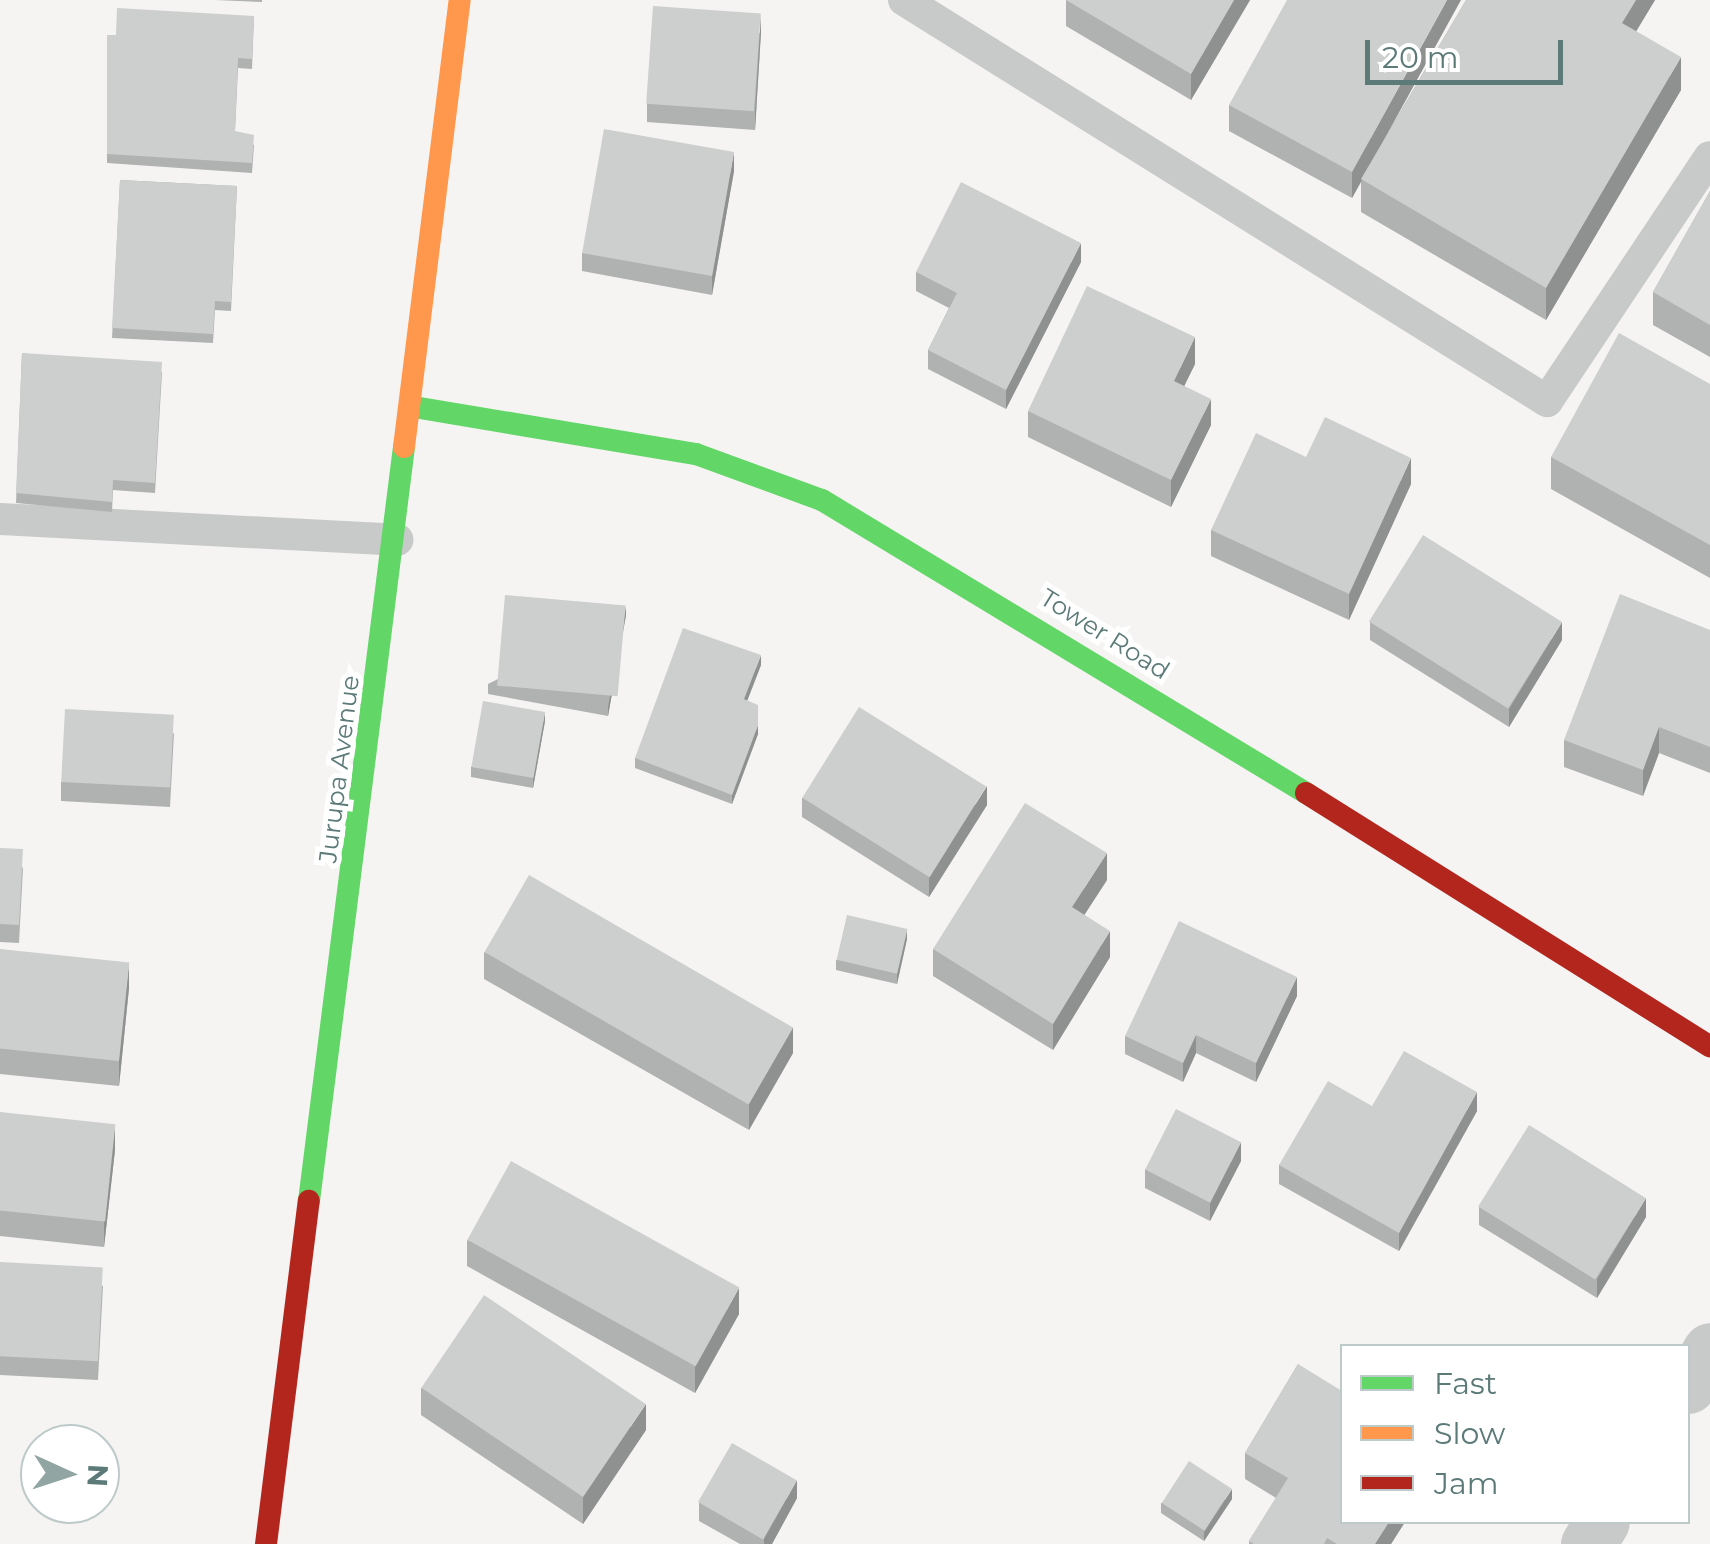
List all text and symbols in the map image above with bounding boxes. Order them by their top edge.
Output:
scale bar [1370,20,1568,82]
text: 20 m [1382,39,1459,76]
street label: Tower Road [1035,582,1175,686]
street label: Jurupa Avenue [313,674,365,864]
legend [1340,1344,1690,1524]
text: Fast [1434,1365,1497,1402]
text: Slow [1434,1415,1505,1452]
north arrow [20,1424,120,1524]
text: N [80,1463,116,1488]
text: Jam [1434,1465,1499,1502]

